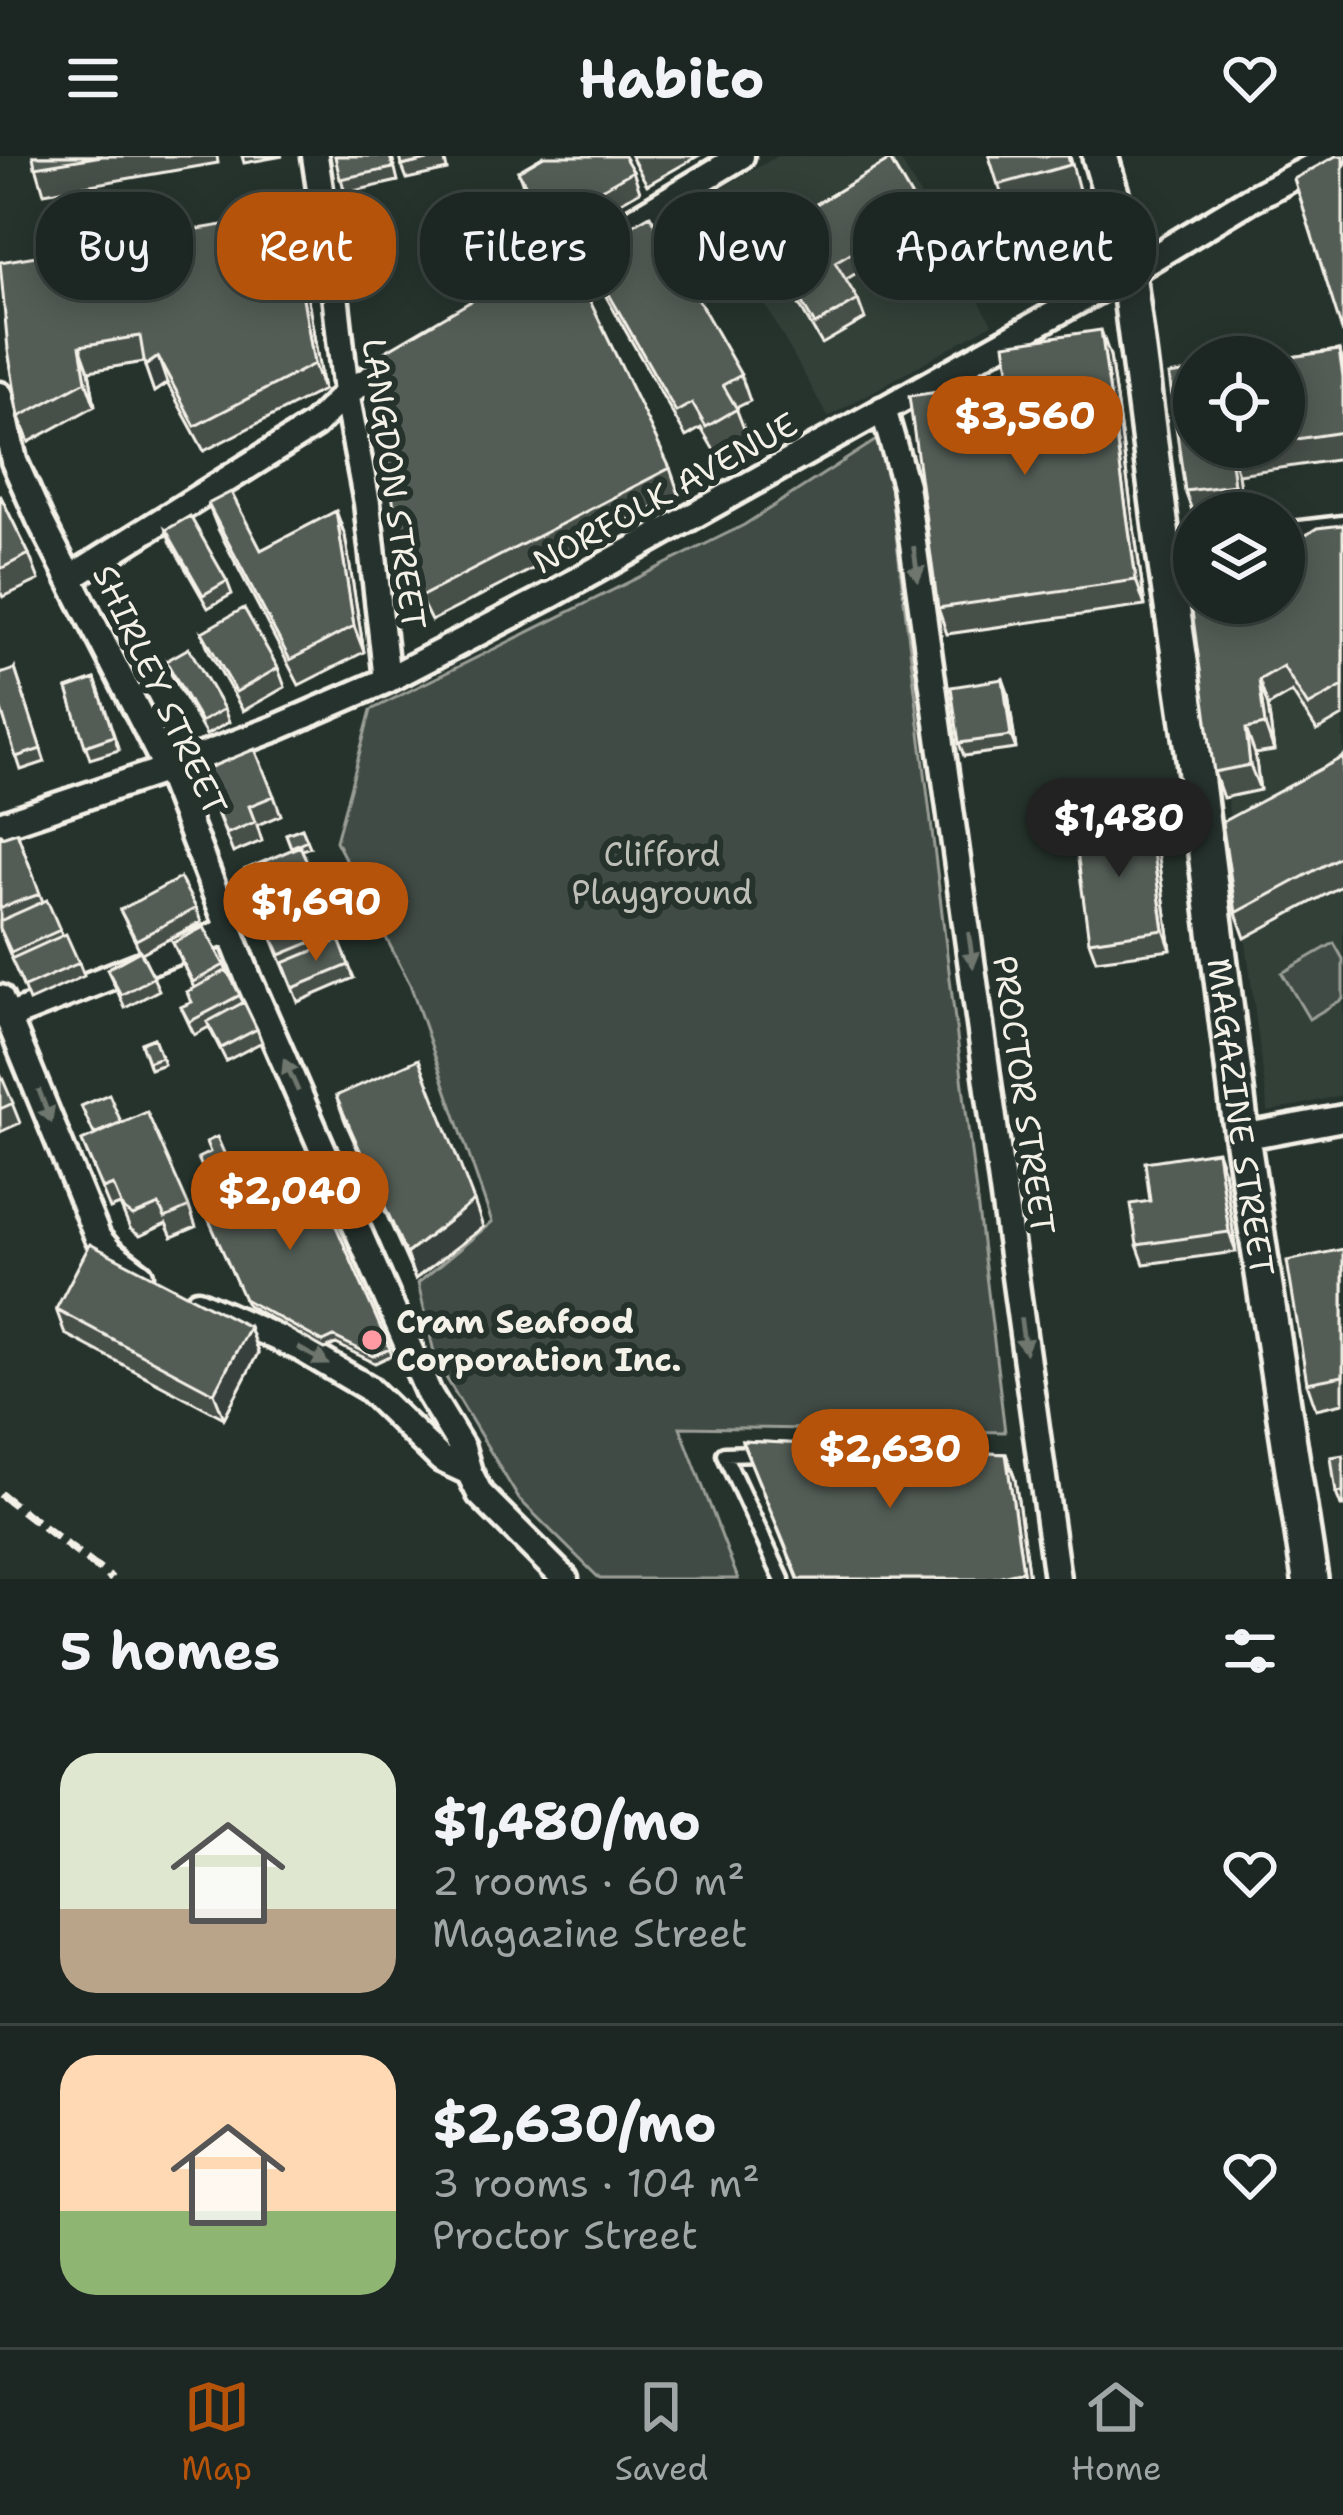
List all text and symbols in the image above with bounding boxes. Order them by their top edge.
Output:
text: Habito [578,42,765,114]
icon: menu [60,45,126,111]
icon: heart [1217,45,1283,111]
chip: Buy [36,192,193,300]
chip: Rent [217,192,396,300]
chip: Filters [420,192,630,300]
chip: New [654,192,829,300]
chip: Apartment [853,192,1156,300]
street label: LANGDON STREET [351,335,437,633]
map controls [1173,336,1305,624]
button: locate [1173,336,1305,468]
pin: $3,560 [927,376,1123,478]
text: $3,560 [954,389,1096,441]
street label: NORFOLK AVENUE [525,402,805,584]
button: layers [1173,492,1305,624]
one-way arrow [907,545,926,583]
street label: SHIRLEY STREET [82,557,238,823]
pin: $1,480 [1021,778,1217,880]
text: $1,480 [1053,791,1185,843]
park label: Clifford Playground [571,832,753,915]
pin: $1,690 [218,862,414,964]
text: $1,690 [250,875,382,927]
one-way arrow [962,932,981,969]
street label: PROCTOR STREET [982,952,1066,1238]
street label: MAGAZINE STREET [1197,955,1286,1279]
one-way arrow [280,1057,300,1092]
one-way arrow [36,1088,55,1124]
pin: $2,040 [192,1151,388,1253]
text: $2,040 [218,1164,362,1216]
place label: Cram Seafood Corporation Inc. [396,1299,681,1382]
one-way arrow [1014,1318,1033,1356]
marker: Cram Seafood Corporation Inc. [359,1327,385,1353]
one-way arrow [296,1345,330,1366]
pin: $2,630 [792,1409,988,1511]
text: $2,630 [818,1422,962,1474]
text: 5 homes [60,1617,280,1685]
icon: filters [1217,1618,1283,1684]
text: $1,480/mo [432,1787,701,1855]
icon: home [156,1801,300,1945]
icon: heart [1217,1840,1283,1906]
text: 2 rooms · 60 m² [432,1855,745,1907]
text: Magazine Street [432,1907,748,1959]
text: $2,630/mo [432,2089,717,2157]
icon: home [156,2103,300,2247]
icon: heart [1217,2142,1283,2208]
text: 3 rooms · 104 m² [432,2157,760,2209]
text: Proctor Street [432,2209,698,2261]
tab: Map [181,2374,252,2491]
tab: Saved [615,2374,708,2491]
tab: Home [1071,2374,1162,2491]

